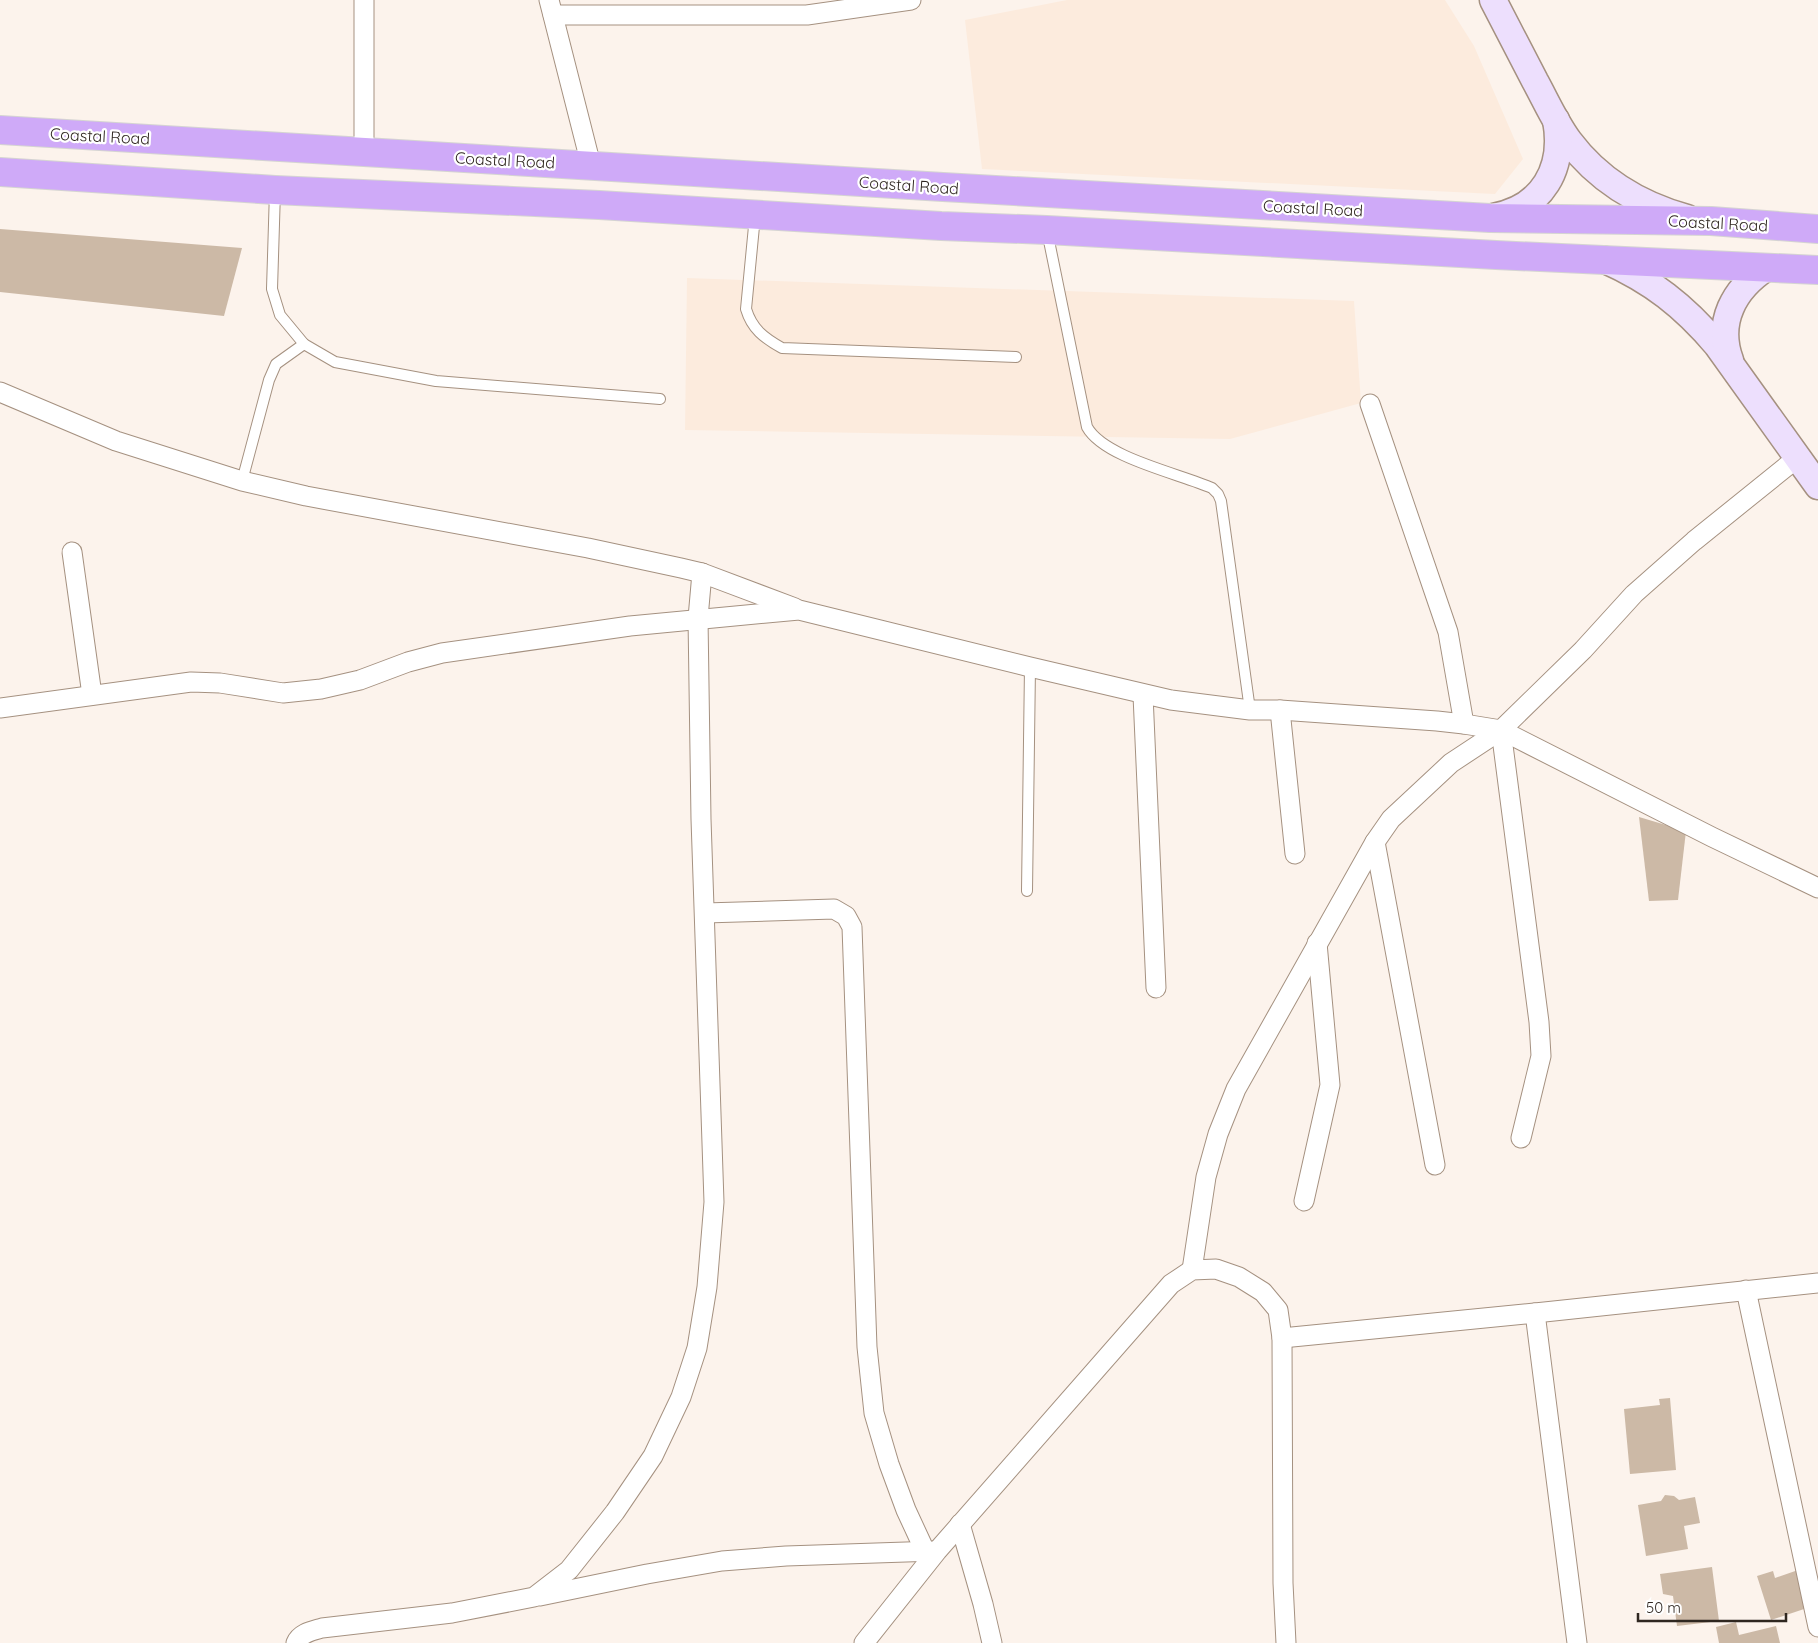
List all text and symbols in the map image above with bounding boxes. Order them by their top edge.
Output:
street label: Coastal Road [49,123,151,149]
street label: Coastal Road [454,147,556,173]
street label: Coastal Road [858,172,960,198]
street label: Coastal Road [1262,195,1364,221]
street label: Coastal Road [1667,210,1769,236]
scale bar [1638,1590,1786,1622]
text: 50 m [1646,1598,1681,1617]

